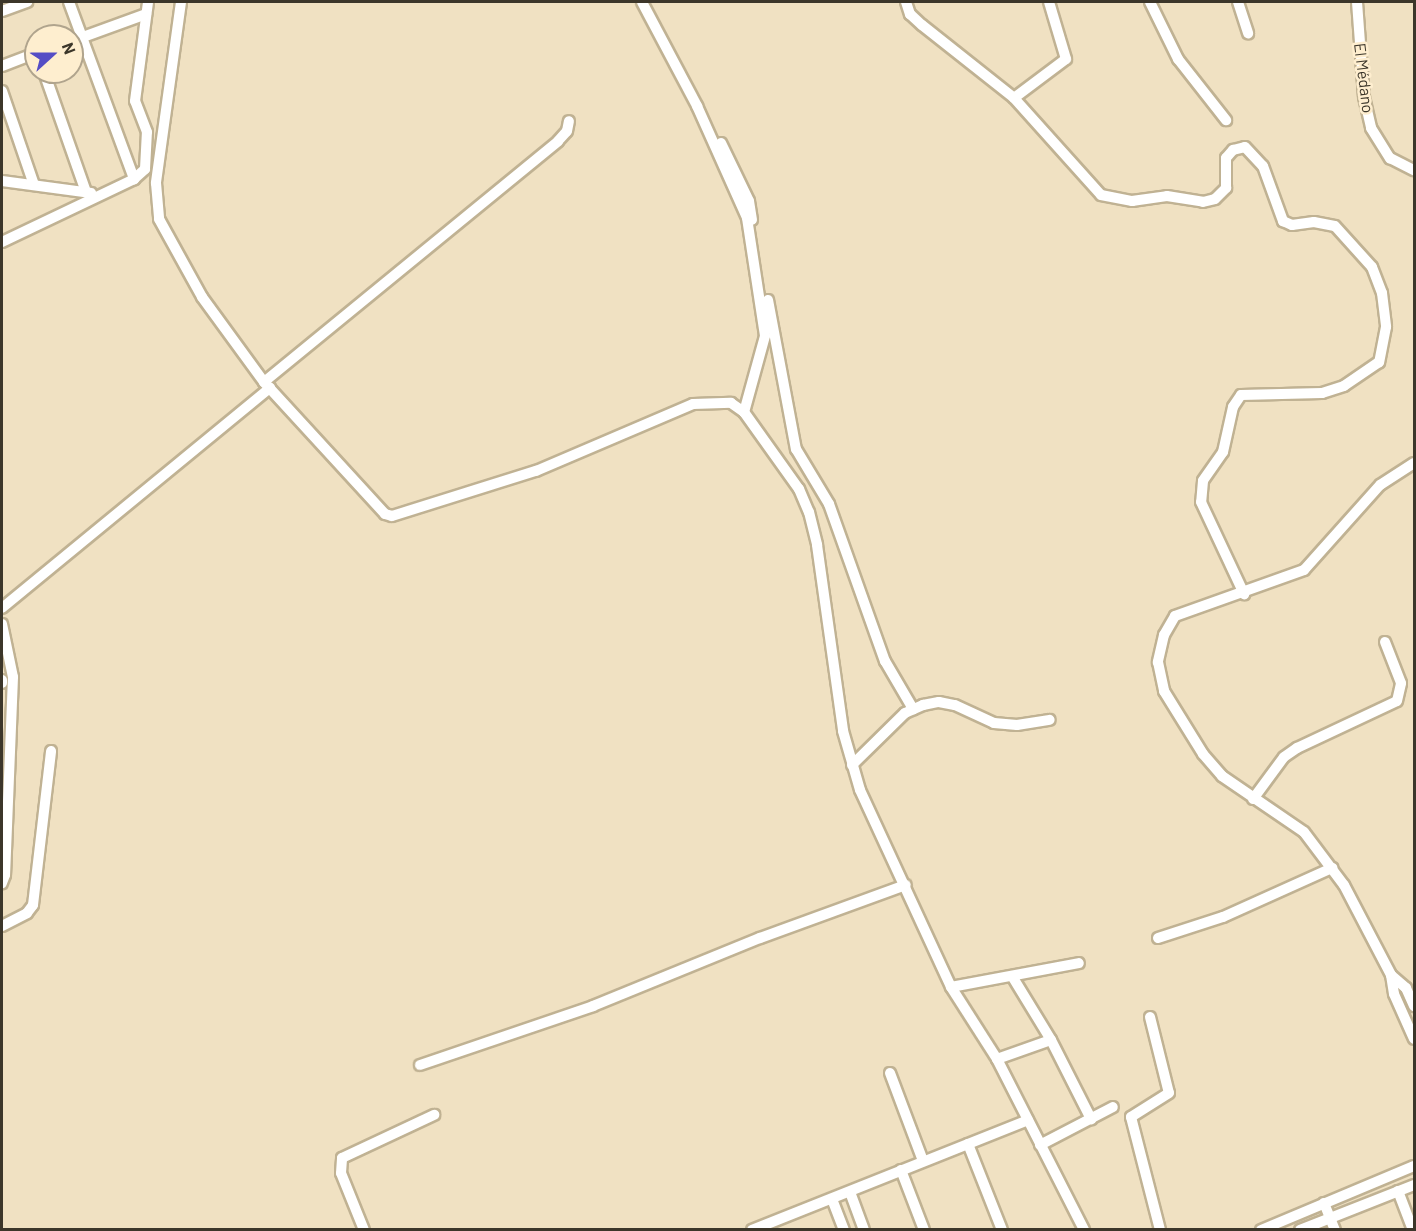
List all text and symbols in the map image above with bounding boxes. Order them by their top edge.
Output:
north arrow [24,24,84,84]
text: N [59,40,80,56]
street label: El Médano [1350,42,1378,114]

